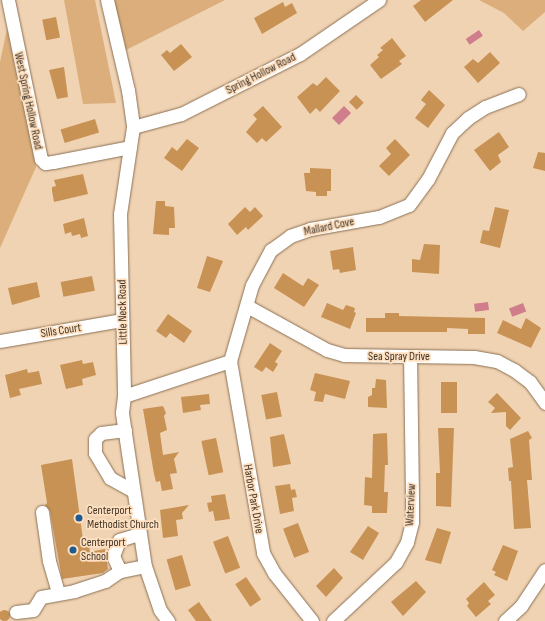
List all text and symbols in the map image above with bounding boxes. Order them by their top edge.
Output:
street label: Spring Hollow Road [224,50,298,98]
street label: West Spring Hollow Road [11,51,45,151]
street label: Mallard Cove [303,215,355,239]
street label: Little Neck Road [115,279,131,345]
street label: Sills Court [40,321,82,341]
street label: Sea Spray Drive [368,350,430,364]
street label: Harbor Park Drive [240,463,266,535]
street label: Waterview [403,483,419,527]
place label: Centerport Methodist Church [87,504,159,532]
marker: Centerport Methodist Church [74,513,84,523]
place label: Centerport School [81,536,126,564]
marker: Centerport School [68,545,78,555]

